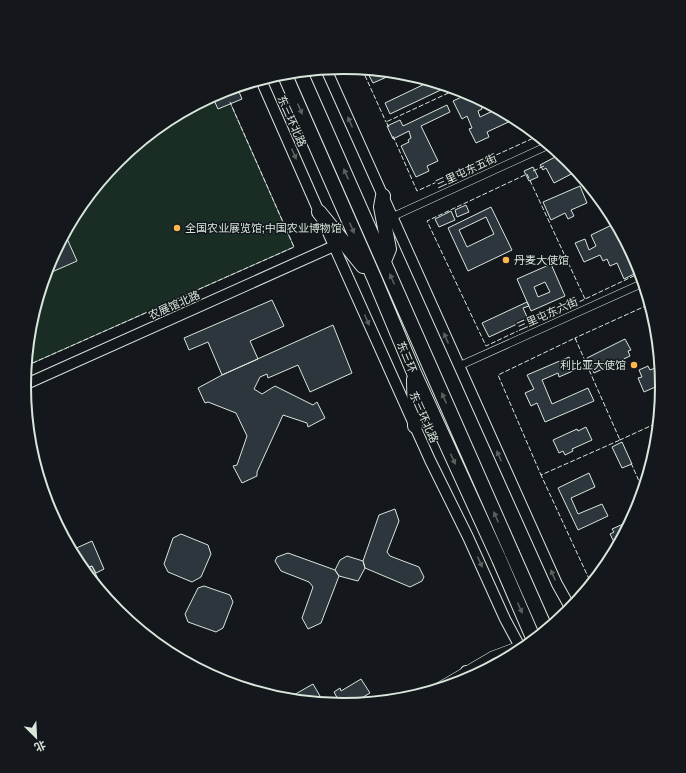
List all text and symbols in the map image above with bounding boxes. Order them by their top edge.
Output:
street label: 东三环北路 [275,93,309,149]
one-way arrow [296,103,303,115]
one-way arrow [347,117,353,128]
one-way arrow [291,148,297,159]
street label: 三里屯东五街 [434,152,498,190]
one-way arrow [342,167,348,179]
place label: 全国农业展览馆;中国农业博物馆 [185,222,342,234]
one-way arrow [349,222,355,234]
marker: 全国农业展览馆;中国农业博物馆 [172,223,182,233]
place label: 丹麦大使馆 [514,254,569,266]
marker: 丹麦大使馆 [501,255,511,265]
one-way arrow [389,273,395,284]
street label: 农展馆北路 [146,288,202,322]
street label: 三里屯东六街 [514,295,580,333]
one-way arrow [364,314,370,325]
one-way arrow [443,332,449,343]
street label: 东三环 [395,339,419,375]
place label: 利比亚大使馆 [560,359,626,371]
marker: 利比亚大使馆 [629,360,639,370]
street label: 东三环北路 [407,389,441,445]
one-way arrow [441,392,447,403]
one-way arrow [496,450,502,462]
one-way arrow [450,454,456,465]
one-way arrow [493,510,499,522]
one-way arrow [477,557,483,569]
one-way arrow [549,569,556,581]
one-way arrow [517,602,523,613]
north arrow [16,717,56,757]
text: 北 [33,738,48,754]

